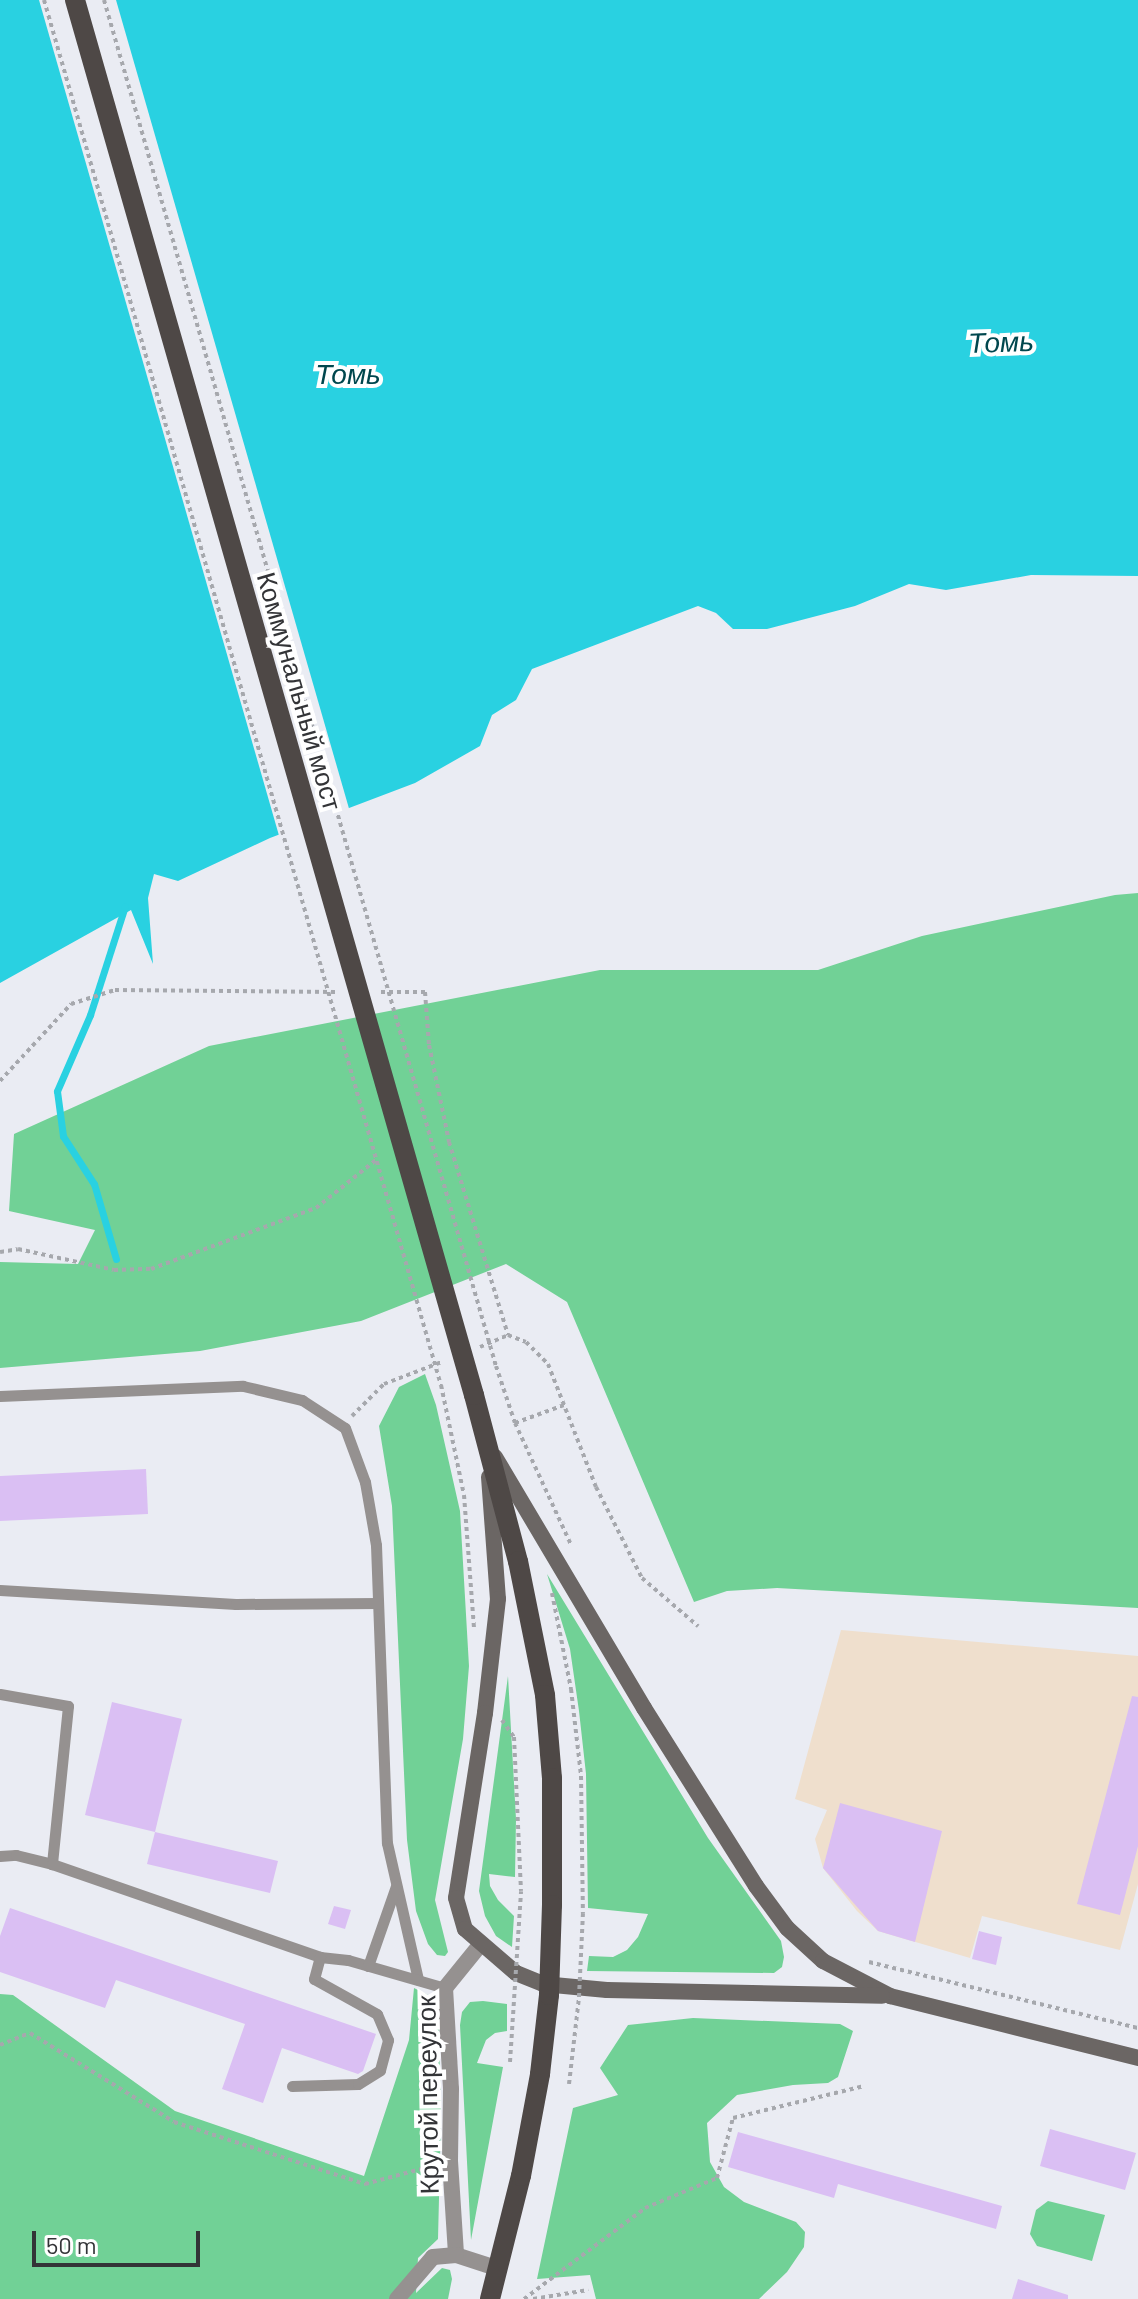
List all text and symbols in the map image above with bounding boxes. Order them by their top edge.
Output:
water label: Томь [968,323,1034,359]
water label: Томь [315,356,381,390]
street label: Коммунальный мост [251,568,349,814]
street label: Крутой переулок [410,1995,444,2195]
scale bar [36,2215,204,2265]
text: 50 m [46,2230,97,2259]

